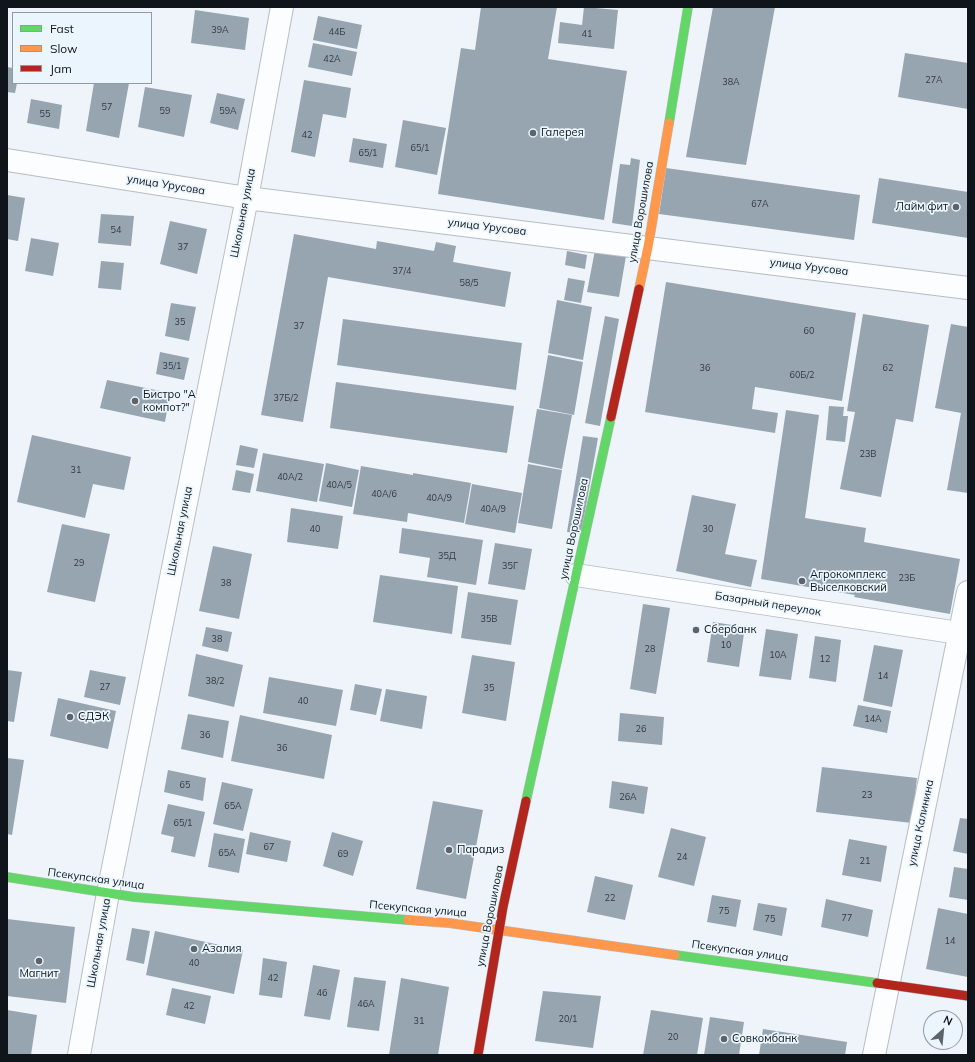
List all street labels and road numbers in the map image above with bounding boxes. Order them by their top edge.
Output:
street label: улица Ворошилова [626,160,656,264]
street label: Школьная улица [228,167,258,259]
street label: улица Урусова [126,172,206,198]
street label: улица Урусова [447,216,527,238]
street label: улица Урусова [769,256,849,278]
street label: улица Ворошилова [557,477,591,581]
street label: Школьная улица [165,485,195,577]
street label: Базарный переулок [714,589,822,619]
street label: улица Калинина [905,778,937,868]
street label: улица Ворошилова [474,864,506,968]
street label: Псекупская улица [47,866,145,892]
street label: Школьная улица [85,897,113,989]
street label: Псекупская улица [369,898,467,920]
street label: Псекупская улица [691,938,789,964]

